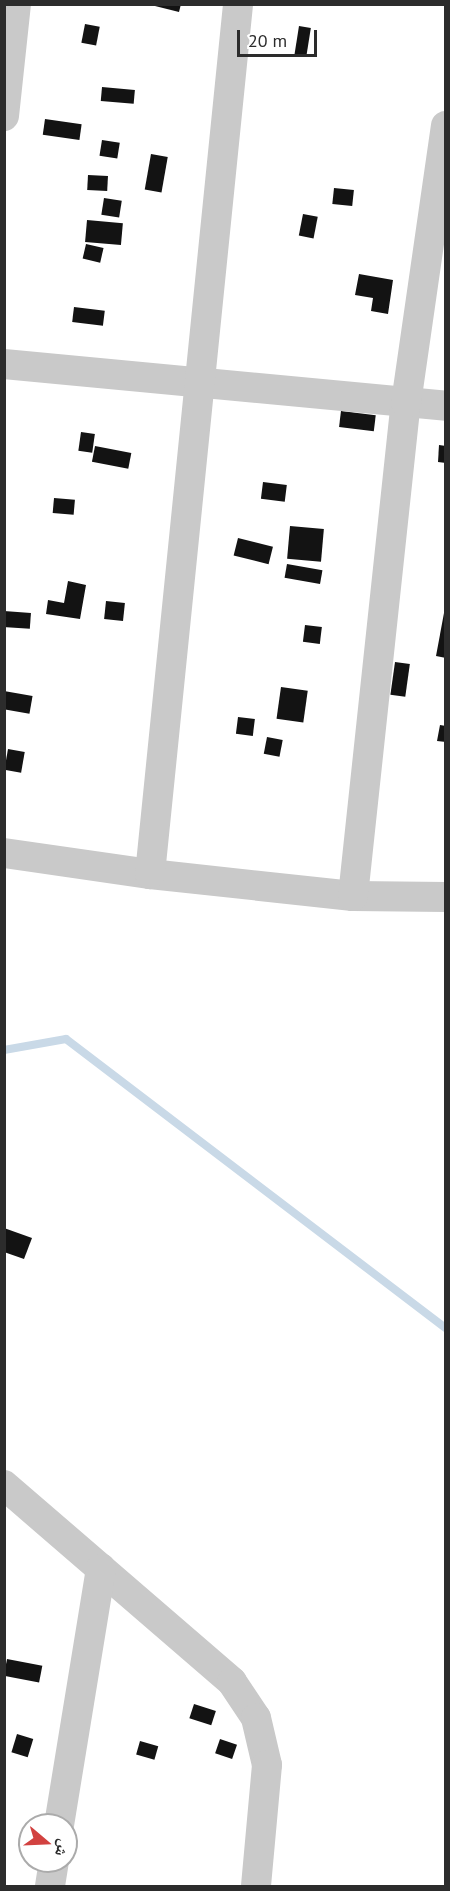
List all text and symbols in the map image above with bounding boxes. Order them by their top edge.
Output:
scale bar [240,18,320,56]
text: 20 m [248,29,287,52]
north arrow [18,1813,78,1873]
text: ش [51,1837,75,1859]

